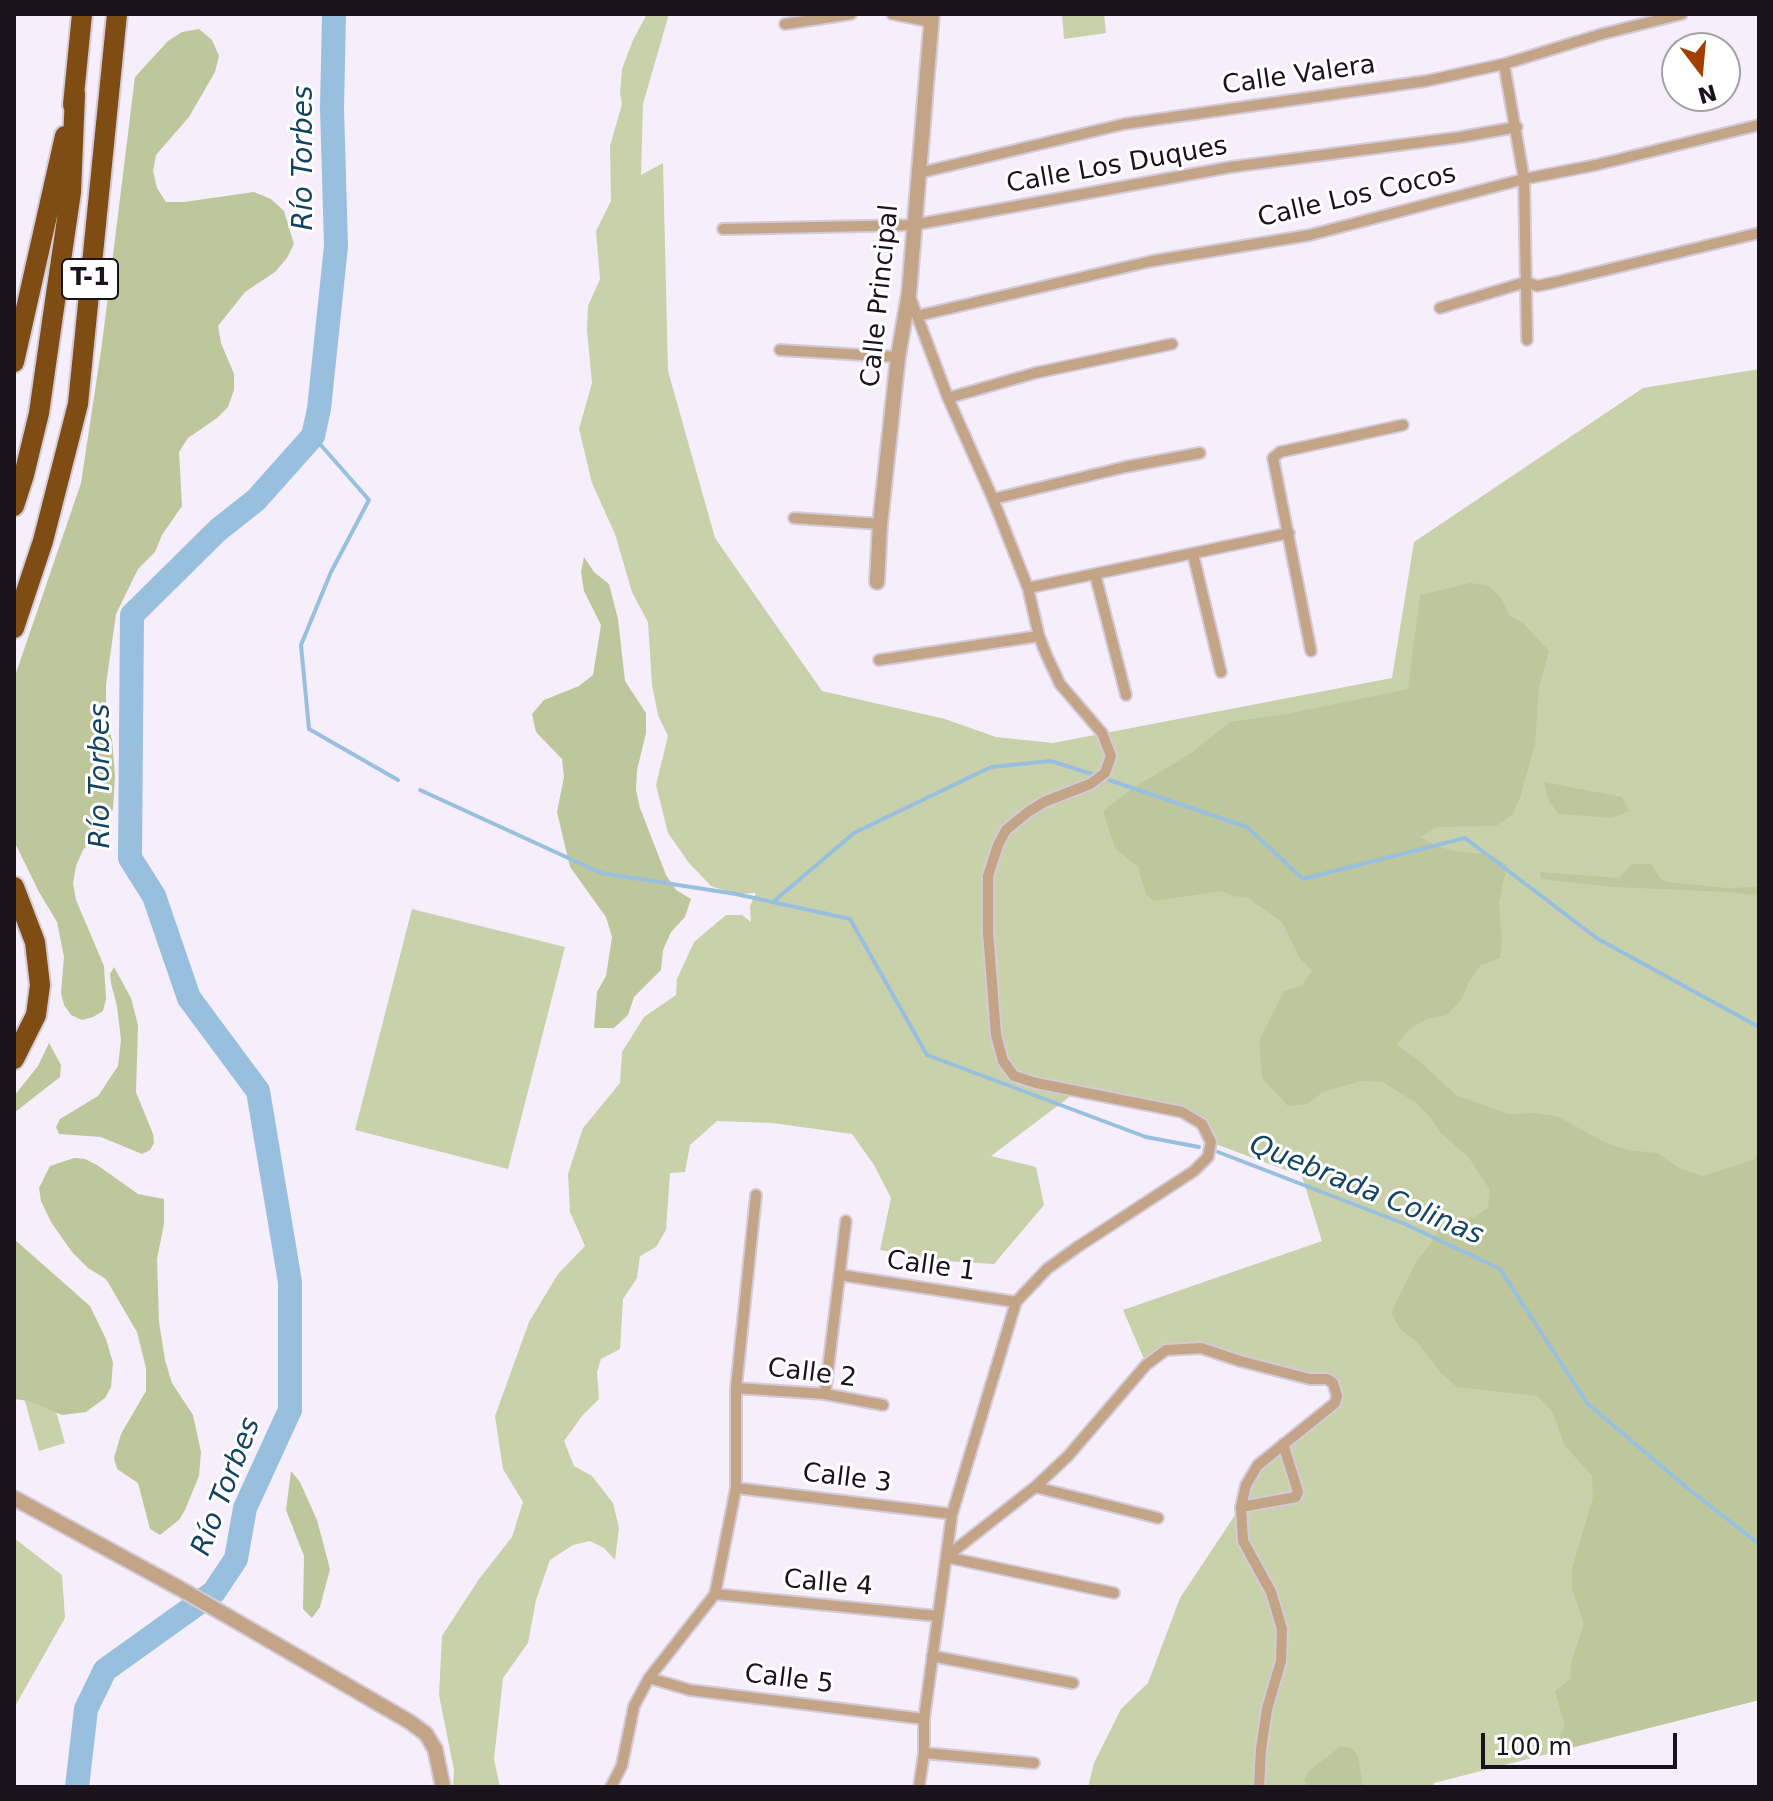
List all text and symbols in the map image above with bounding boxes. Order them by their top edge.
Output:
north arrow [1661,32,1741,112]
street label: Calle Valera [1220,50,1378,102]
text: N [1695,79,1720,108]
water label: Río Torbes [288,85,322,231]
street label: Calle Los Duques [1004,131,1230,201]
street label: Calle Los Cocos [1255,159,1459,235]
street label: Calle Principal [856,203,906,389]
road number: T-1 [62,259,118,299]
water label: Río Torbes [85,703,119,849]
water label: Quebrada Colinas [1244,1129,1488,1253]
street label: Calle 1 [885,1245,977,1289]
street label: Calle 2 [766,1353,858,1395]
water label: Río Torbes [185,1413,269,1561]
street label: Calle 3 [801,1458,893,1500]
street label: Calle 4 [782,1565,874,1603]
street label: Calle 5 [743,1659,835,1701]
scale bar [1485,1717,1681,1767]
text: 100 m [1495,1733,1572,1761]

